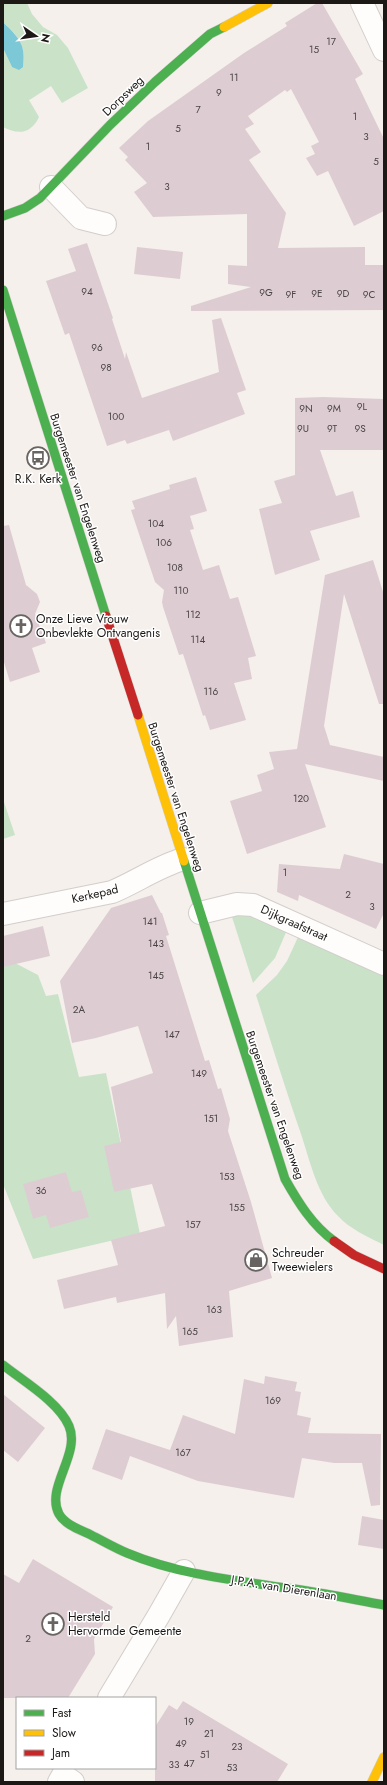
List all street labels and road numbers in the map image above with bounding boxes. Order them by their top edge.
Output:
street label: Dorpsweg [98,72,148,120]
street label: Burgemeester van Engelenweg [45,411,111,565]
street label: Burgemeester van Engelenweg [143,720,209,874]
street label: Kerkepad [70,880,120,908]
street label: Dijkgraafstraat [258,900,330,946]
street label: Burgemeester van Engelenweg [241,1028,309,1182]
street label: J.P.A. van Dierenlaan [228,1570,338,1605]

